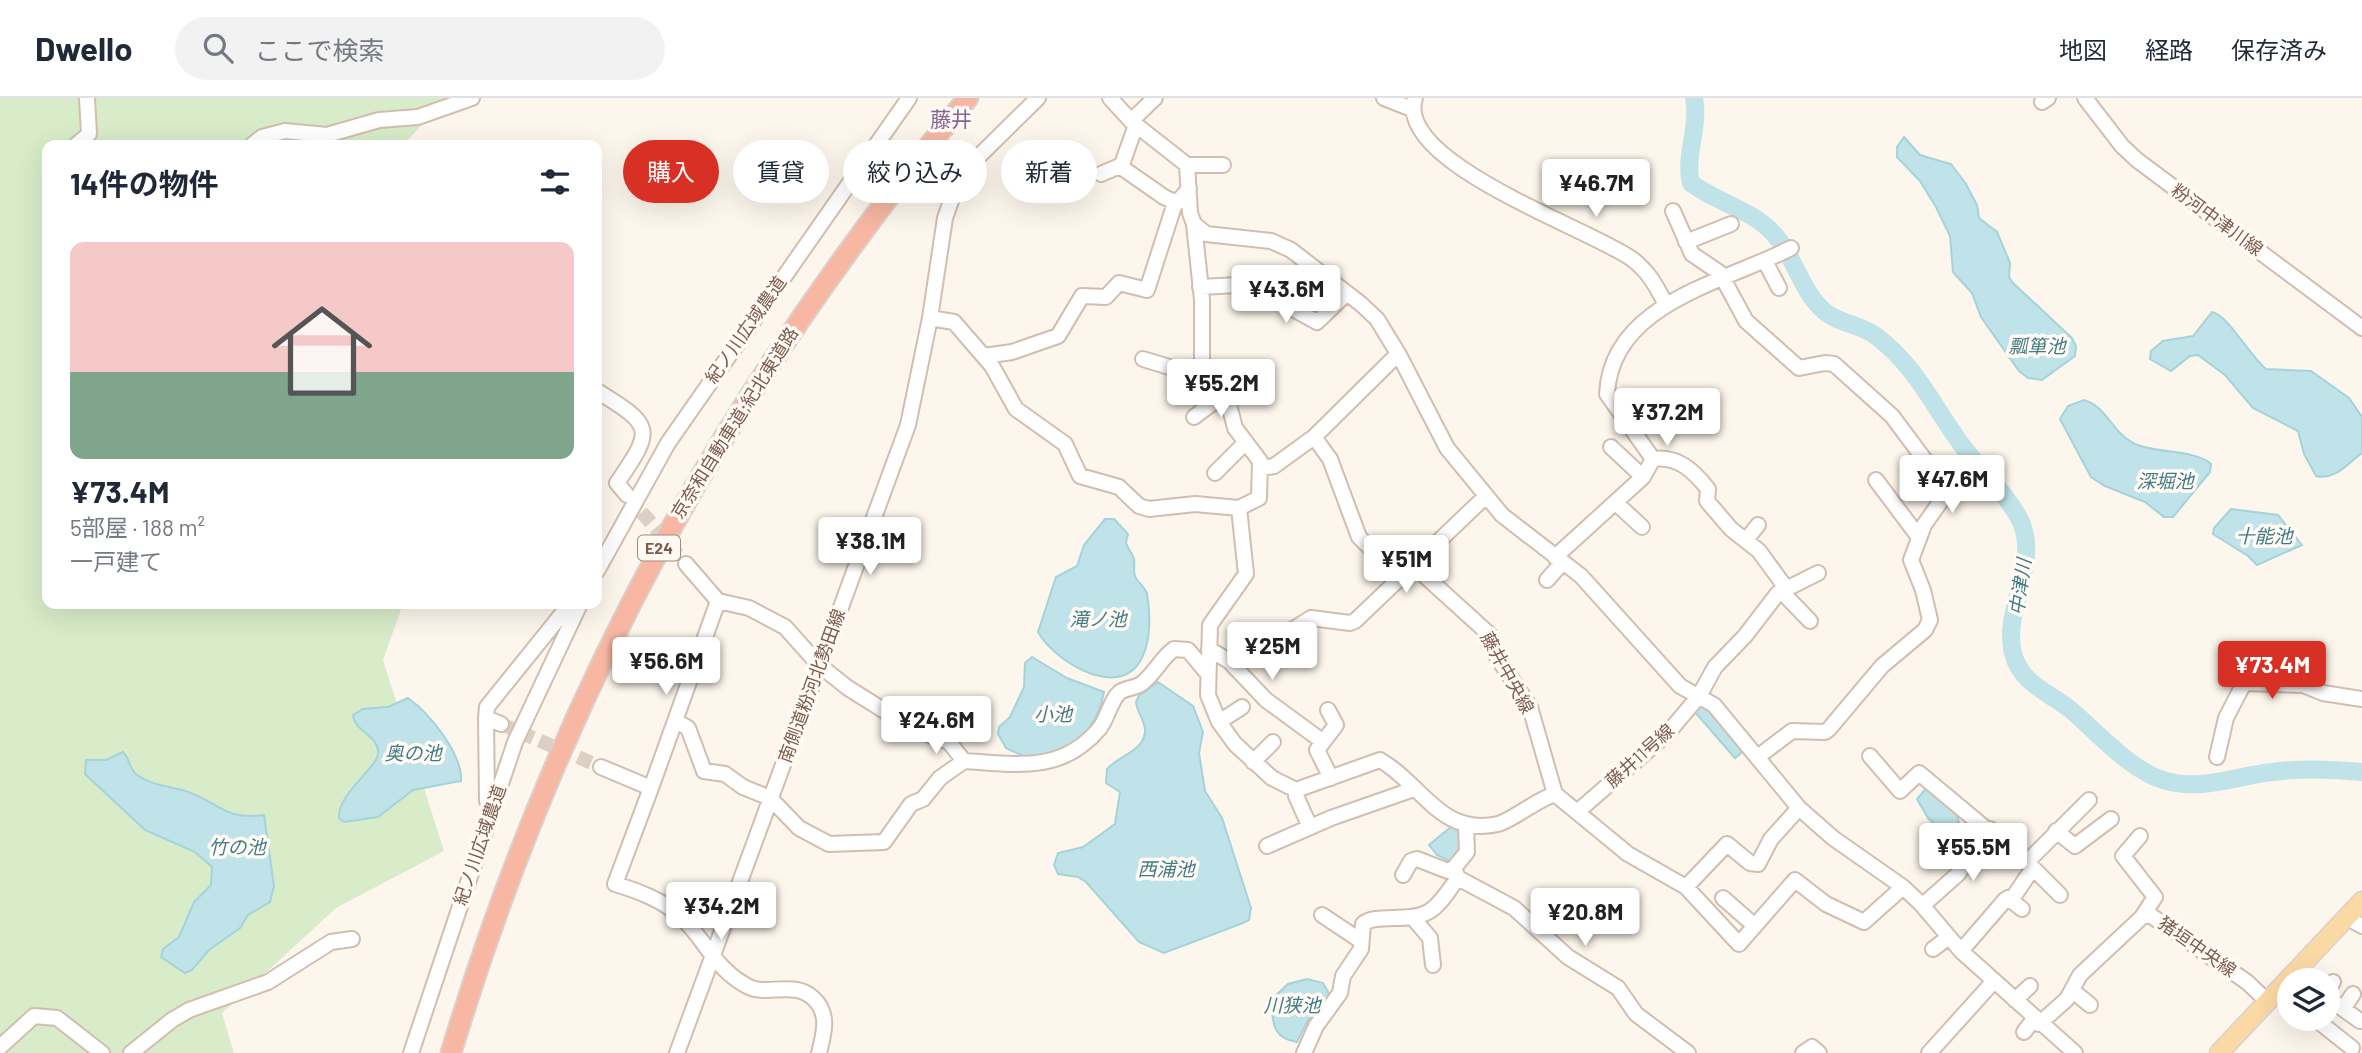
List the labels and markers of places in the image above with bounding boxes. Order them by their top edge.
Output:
pin: ¥46.7M [1539,159,1653,219]
pin: ¥43.6M [1229,266,1343,325]
pin: ¥55.2M [1164,360,1278,419]
pin: ¥37.2M [1610,388,1724,448]
pin: ¥47.6M [1895,456,2009,515]
pin: ¥38.1M [813,518,927,577]
pin: ¥51M [1365,536,1447,595]
pin: ¥25M [1231,622,1313,682]
pin: ¥56.6M [609,638,723,697]
pin: ¥73.4M [2215,642,2329,701]
pin: ¥24.6M [879,696,993,756]
pin: ¥55.5M [1916,824,2030,883]
pin: ¥34.2M [664,882,778,942]
pin: ¥20.8M [1528,888,1642,948]

